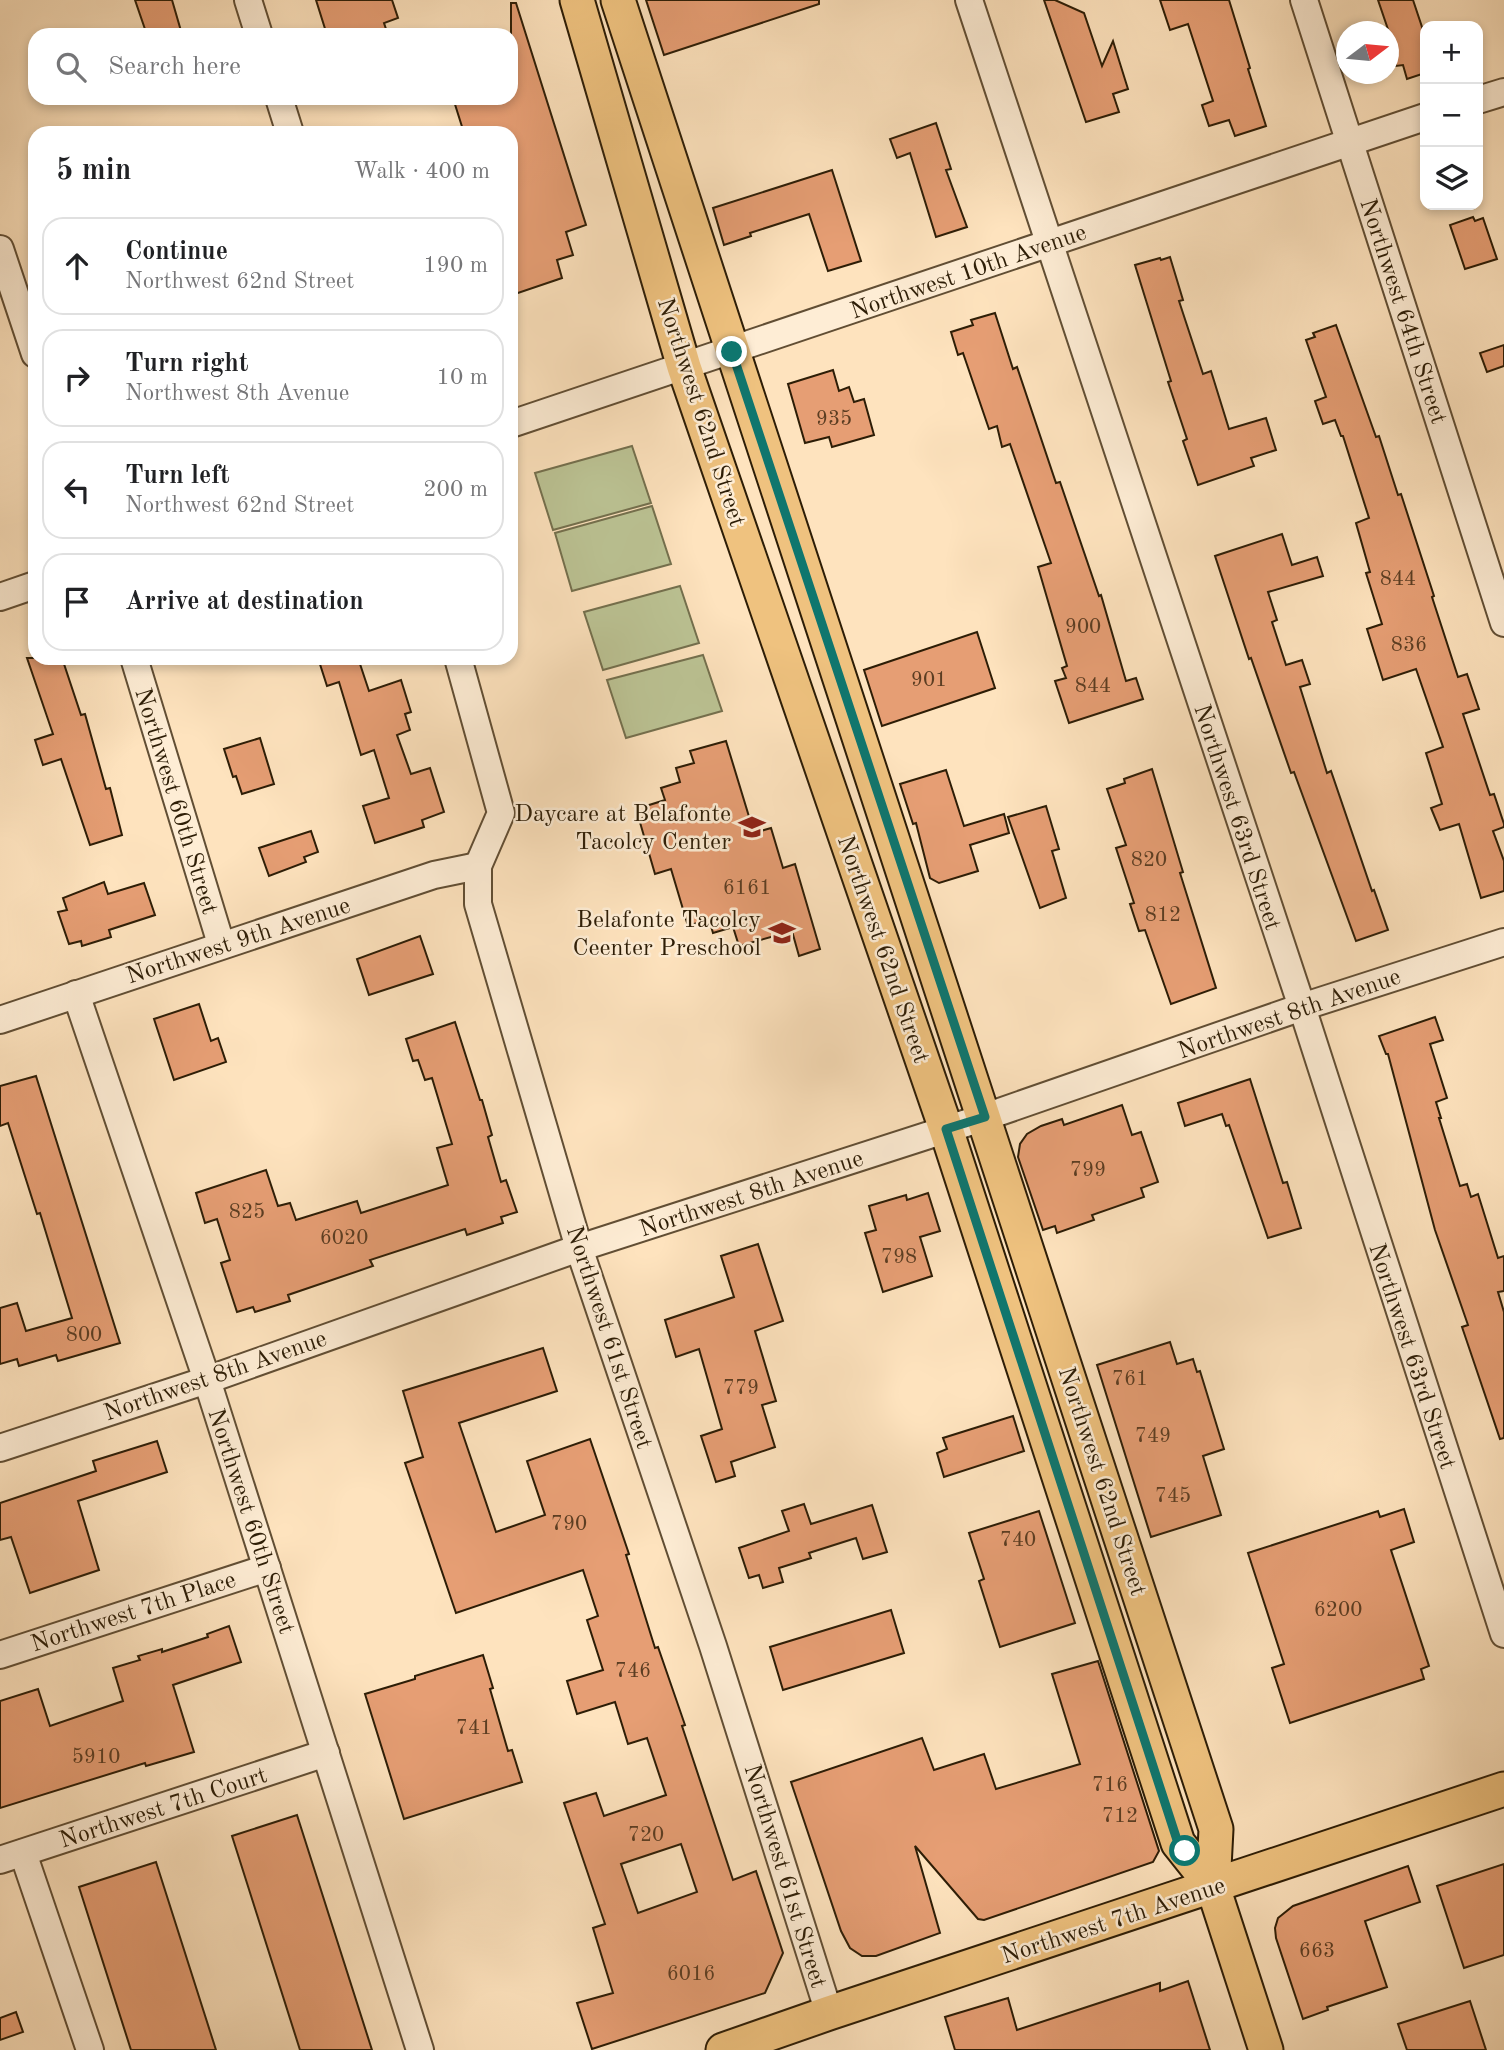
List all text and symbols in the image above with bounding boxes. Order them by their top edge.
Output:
north arrow [1336,21,1399,84]
map controls [1420,21,1483,210]
button: + [1420,21,1483,84]
search box [28,28,518,105]
icon: search [52,48,90,86]
text: Search here [108,54,241,80]
button: − [1420,84,1483,147]
button: layers [1420,147,1483,210]
text: 5 min [56,156,131,186]
text: Walk · 400 m [354,160,490,183]
street label: Northwest 64th Street [1354,196,1450,427]
street label: Northwest 10th Avenue [848,221,1090,325]
text: Continue [125,239,228,265]
icon: ahead [58,247,96,285]
text: 190 m [423,254,488,277]
text: Northwest 62nd Street [125,270,354,293]
street label: Northwest 62nd Street [652,295,748,530]
route end [716,336,747,367]
text: Turn right [125,351,248,377]
icon: right [58,359,96,397]
text: 10 m [437,366,488,389]
text: Northwest 8th Avenue [125,382,349,405]
house number: 935 [816,409,852,430]
text: Turn left [125,463,230,489]
icon: left [58,471,96,509]
text: 200 m [423,478,488,501]
text: Northwest 62nd Street [125,494,354,517]
house number: 844 [1380,569,1416,590]
icon: arrive [58,583,96,621]
text: Arrive at destination [125,589,364,615]
house number: 900 [1065,617,1101,638]
house number: 836 [1391,635,1427,656]
house number: 901 [911,670,947,691]
house number: 844 [1075,676,1111,697]
street label: Northwest 60th Street [129,686,221,918]
street label: Northwest 63rd Street [1188,702,1284,934]
place label: Daycare at Belafonte Tacolcy Center [514,803,731,855]
school or university icon: Daycare at Belafonte Tacolcy Center [737,812,767,842]
street label: Northwest 62nd Street [832,833,932,1067]
house number: 820 [1131,850,1167,871]
house number: 6161 [723,878,771,899]
street label: Northwest 9th Avenue [124,894,354,989]
house number: 812 [1145,905,1181,926]
place label: Belafonte Tacolcy Ceenter Preschool [572,909,761,961]
school or university icon: Belafonte Tacolcy Ceenter Preschool [767,918,797,948]
street label: Northwest 8th Avenue [1175,965,1404,1064]
street label: Northwest 8th Avenue [637,1147,867,1242]
house number: 799 [1070,1160,1106,1181]
house number: 825 [229,1202,265,1223]
street label: Northwest 61st Street [561,1223,655,1452]
house number: 6020 [320,1228,368,1249]
street label: Northwest 63rd Street [1363,1241,1459,1473]
house number: 798 [881,1247,917,1268]
house number: 800 [66,1325,102,1346]
street label: Northwest 8th Avenue [101,1327,330,1426]
street label: Northwest 62nd Street [1053,1364,1149,1599]
house number: 761 [1112,1369,1148,1390]
house number: 779 [723,1378,759,1399]
street label: Northwest 60th Street [202,1406,298,1637]
house number: 749 [1135,1426,1171,1447]
house number: 745 [1155,1486,1191,1507]
house number: 790 [551,1514,587,1535]
house number: 740 [1000,1530,1036,1551]
street label: Northwest 7th Place [28,1568,239,1657]
house number: 6200 [1314,1600,1362,1621]
house number: 746 [615,1661,651,1682]
house number: 741 [456,1718,492,1739]
house number: 5910 [72,1747,120,1768]
street label: Northwest 61st Street [739,1762,830,1991]
street label: Northwest 7th Court [57,1764,270,1854]
house number: 716 [1092,1775,1128,1796]
house number: 712 [1102,1806,1138,1827]
house number: 720 [628,1825,664,1846]
route start [1169,1835,1200,1866]
street label: Northwest 7th Avenue [999,1874,1229,1969]
house number: 663 [1299,1941,1335,1962]
house number: 6016 [667,1964,715,1985]

